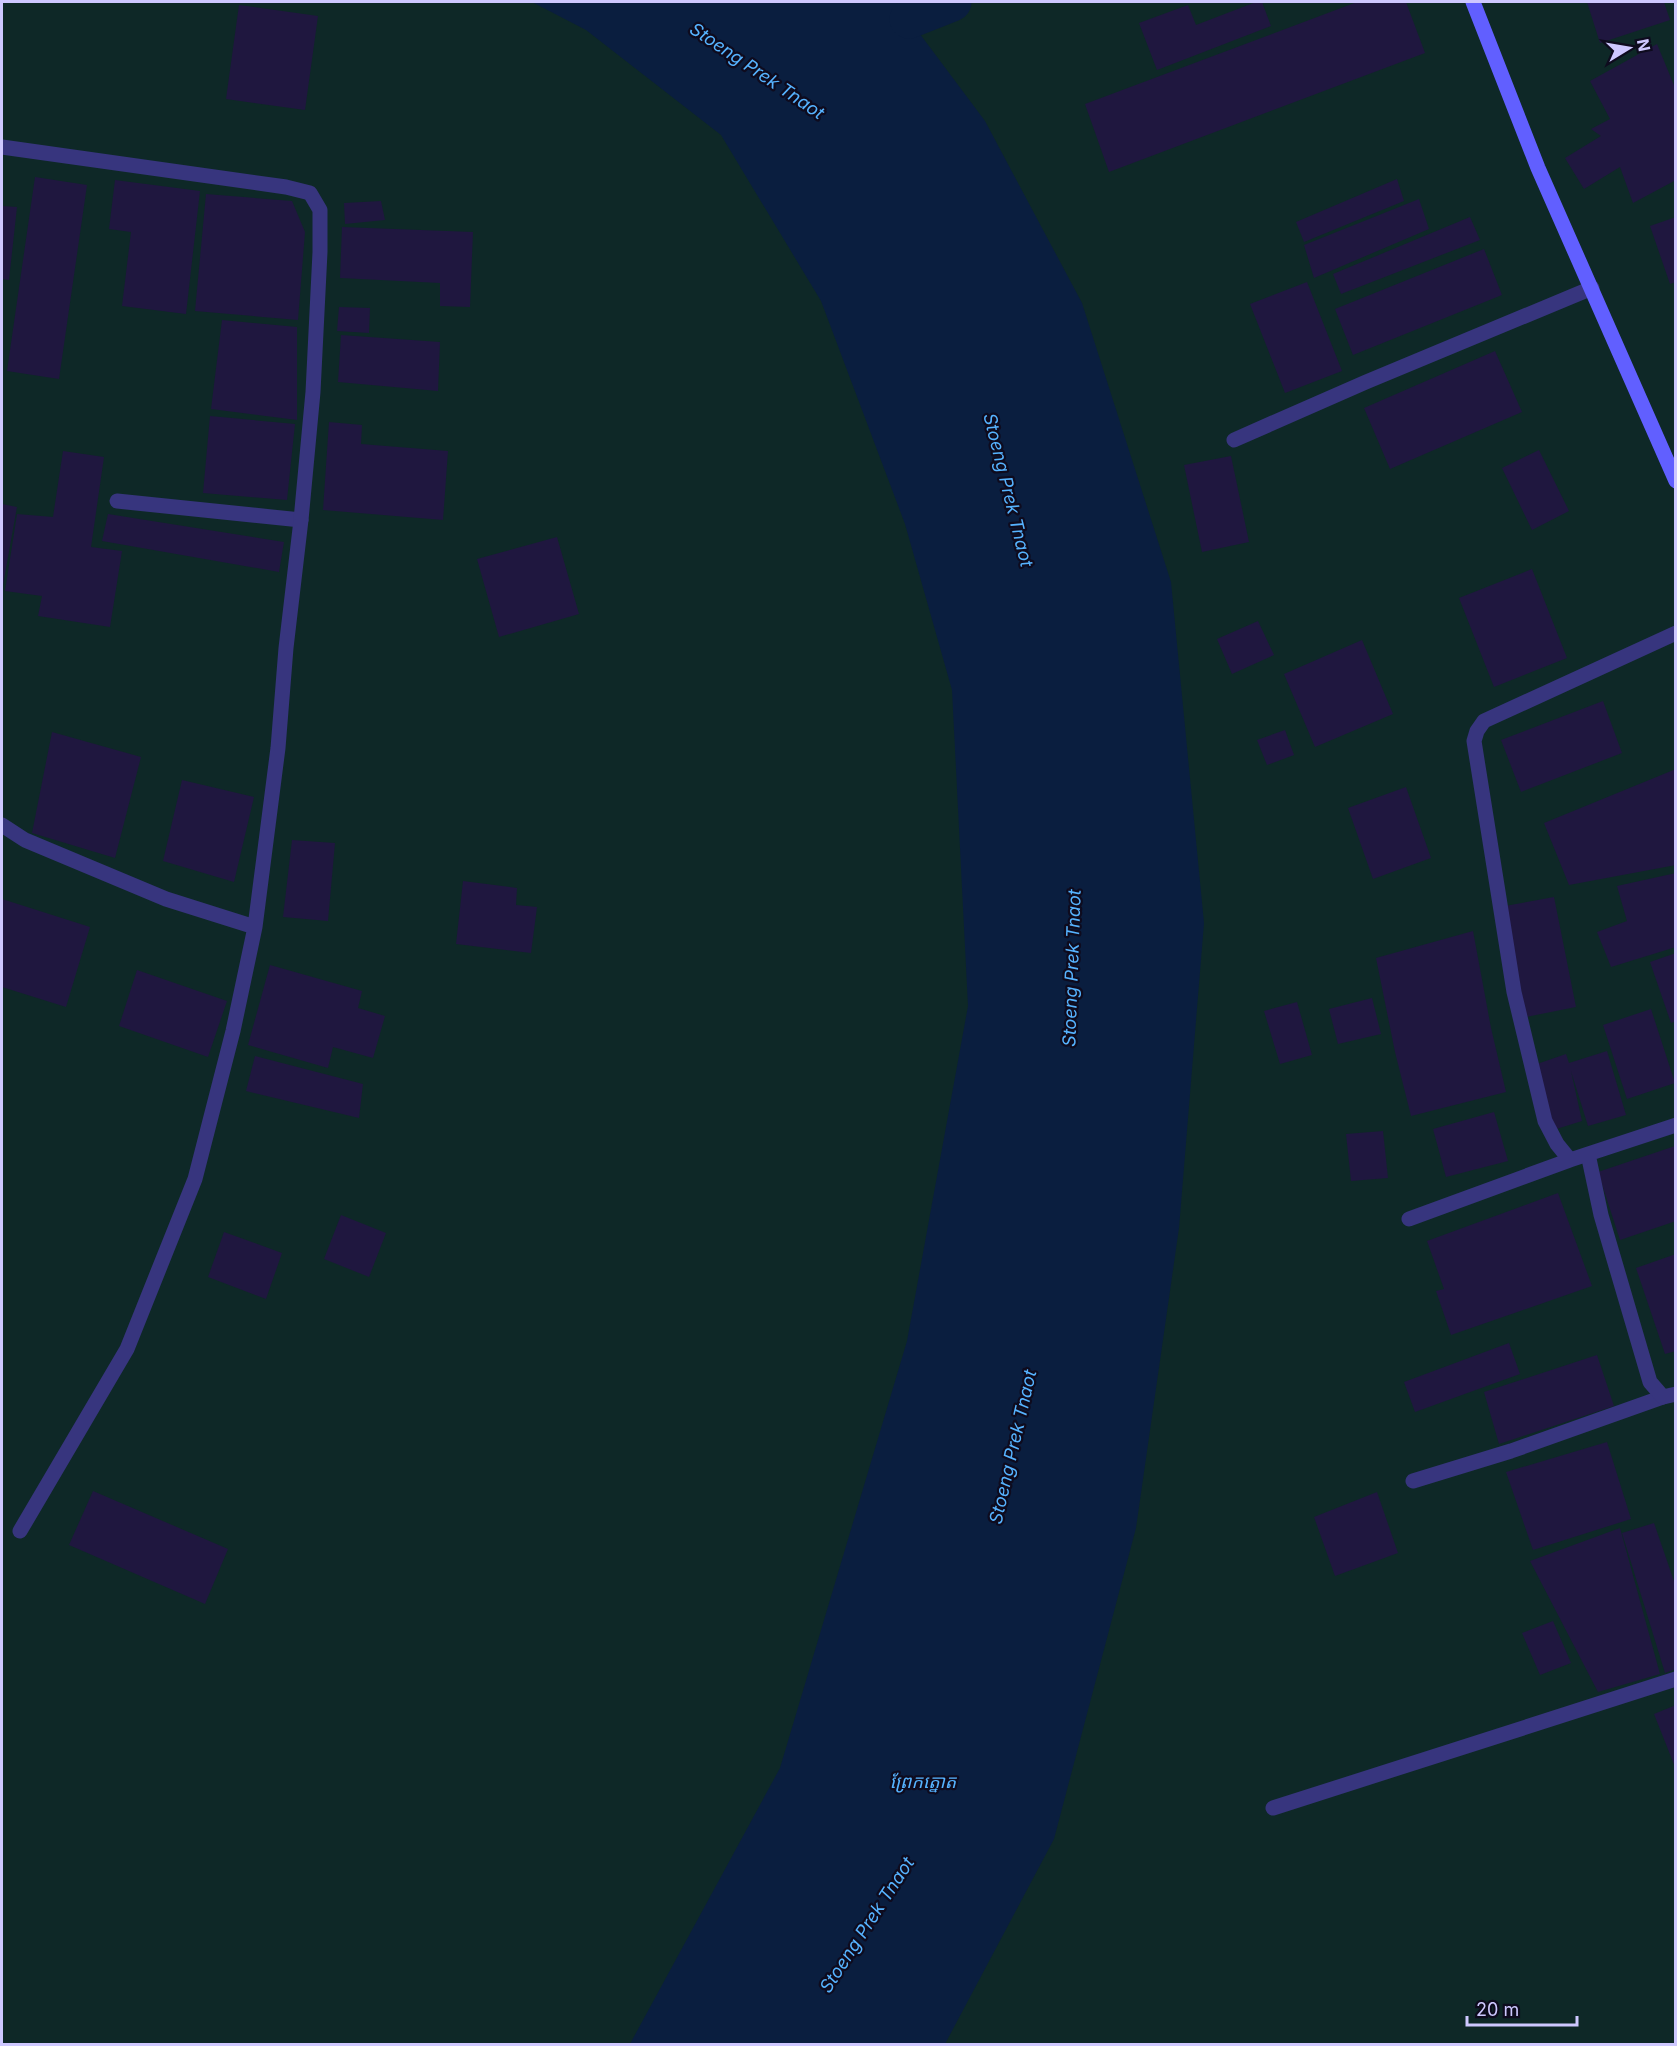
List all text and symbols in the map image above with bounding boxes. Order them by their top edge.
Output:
water label: Stoeng Prek Tnaot [686,18,829,124]
north arrow [1599,18,1659,78]
text: N [1633,37,1655,53]
water label: Stoeng Prek Tnaot [979,411,1038,570]
water label: Stoeng Prek Tnaot [1058,888,1085,1047]
water label: Stoeng Prek Tnaot [985,1367,1041,1526]
water label: ព្រែកត្នោត [890,1771,958,1793]
water label: Stoeng Prek Tnaot [815,1852,919,1996]
scale bar [1467,1989,1576,2027]
text: 20 m [1476,1999,1519,2020]

